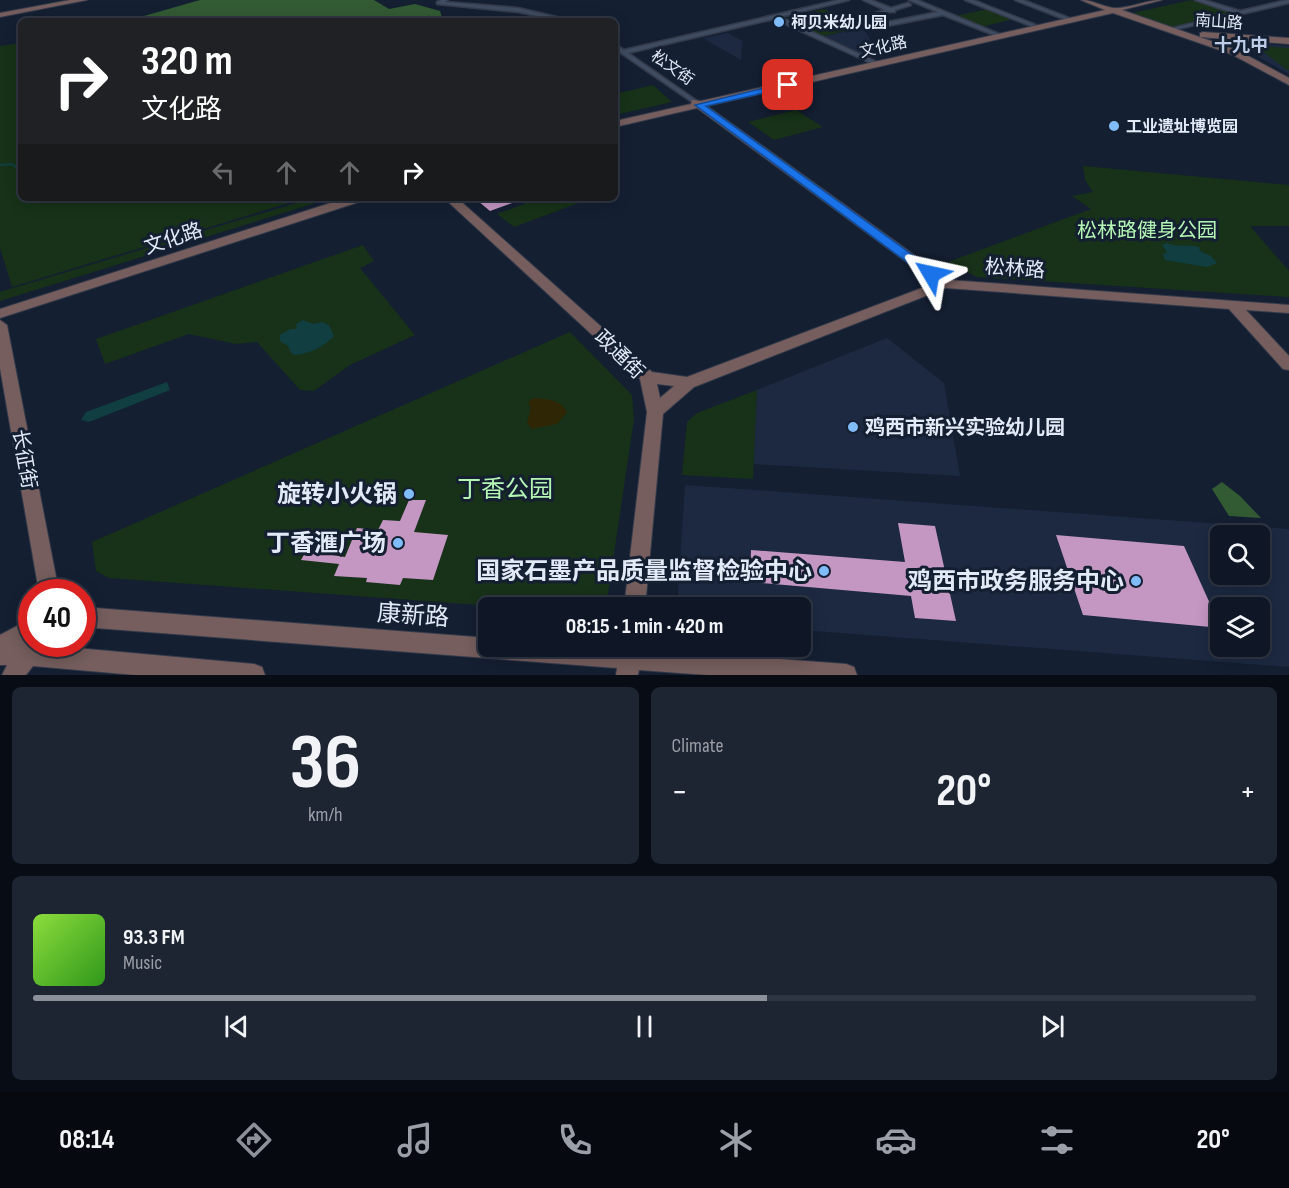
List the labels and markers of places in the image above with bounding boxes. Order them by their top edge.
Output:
place label: 柯贝米幼儿园 [791,13,887,33]
marker: 柯贝米幼儿园 [772,15,786,29]
pin [762,59,813,110]
place label: 工业遗址博览园 [1126,117,1238,137]
marker: 工业遗址博览园 [1107,119,1121,133]
place label: 鸡西市新兴实验幼儿园 [865,416,1065,440]
marker: 鸡西市新兴实验幼儿园 [846,420,860,434]
place label: 旋转小火锅 [277,480,397,509]
marker: 旋转小火锅 [402,487,416,501]
place label: 丁香滙广场 [266,529,386,558]
marker: 丁香滙广场 [391,536,405,550]
place label: 国家石墨产品质量监督检验中心 [476,557,812,586]
marker: 国家石墨产品质量监督检验中心 [817,564,831,578]
place label: 鸡西市政务服务中心 [908,567,1124,596]
marker: 鸡西市政务服务中心 [1129,574,1143,588]

